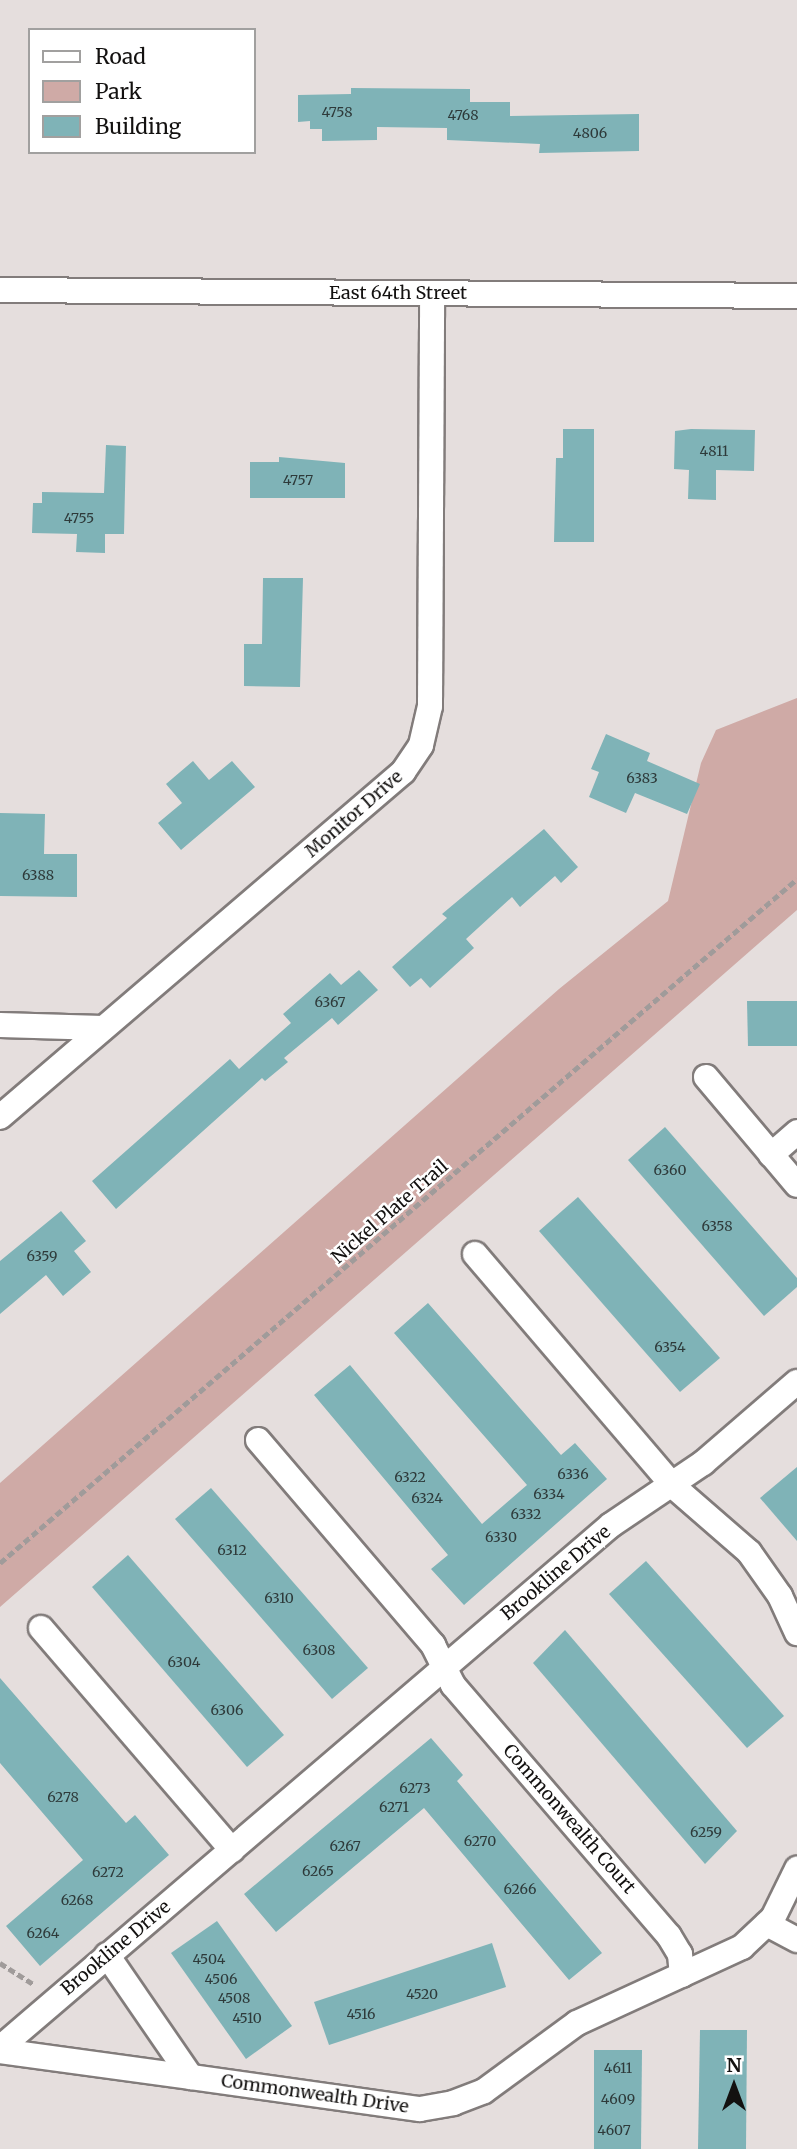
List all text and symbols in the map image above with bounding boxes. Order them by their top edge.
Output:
legend [28,28,256,154]
text: Road [95,43,146,70]
text: Park [95,78,142,105]
house number: 4758 [322,104,352,120]
house number: 4768 [447,107,479,123]
text: Building [95,113,181,140]
house number: 4806 [573,125,607,141]
street label: East 64th Street [329,282,467,304]
house number: 4811 [700,443,728,459]
house number: 4757 [283,472,313,488]
house number: 4755 [64,510,94,526]
street label: Monitor Drive [301,766,407,862]
house number: 6383 [626,770,658,786]
house number: 6388 [22,867,54,883]
house number: 6367 [315,994,345,1010]
street label: Nickel Plate Trail [328,1156,452,1268]
house number: 6360 [654,1162,686,1178]
house number: 6358 [701,1218,733,1234]
house number: 6359 [27,1248,57,1264]
house number: 6354 [654,1339,686,1355]
house number: 6336 [557,1466,589,1482]
house number: 6322 [394,1469,426,1485]
house number: 6334 [533,1486,565,1502]
house number: 6324 [411,1490,443,1506]
house number: 6332 [511,1506,541,1522]
street label: Brookline Drive [497,1521,615,1625]
house number: 6330 [485,1529,517,1545]
house number: 6312 [217,1542,247,1558]
house number: 6310 [264,1590,294,1606]
house number: 6308 [303,1642,335,1658]
house number: 6304 [168,1654,200,1670]
house number: 6306 [211,1702,243,1718]
street label: Commonwealth Court [498,1740,640,1898]
house number: 6273 [399,1780,431,1796]
house number: 6278 [47,1789,79,1805]
house number: 6271 [379,1799,409,1815]
house number: 6259 [690,1824,722,1840]
house number: 6270 [464,1833,496,1849]
house number: 6267 [329,1838,361,1854]
house number: 6265 [302,1863,334,1879]
house number: 6272 [92,1864,124,1880]
house number: 6266 [504,1881,536,1897]
house number: 6268 [61,1892,93,1908]
street label: Brookline Drive [57,1896,175,2000]
house number: 6264 [27,1925,59,1941]
house number: 4504 [193,1951,225,1967]
house number: 4506 [205,1971,237,1987]
house number: 4520 [406,1986,438,2002]
house number: 4508 [218,1990,250,2006]
house number: 4516 [346,2006,376,2022]
house number: 4510 [232,2010,262,2026]
north arrow [699,2051,769,2121]
text: N [726,2053,742,2077]
house number: 4611 [604,2060,632,2076]
street label: Commonwealth Drive [220,2070,410,2118]
house number: 4609 [601,2091,635,2107]
house number: 4607 [597,2122,631,2138]

